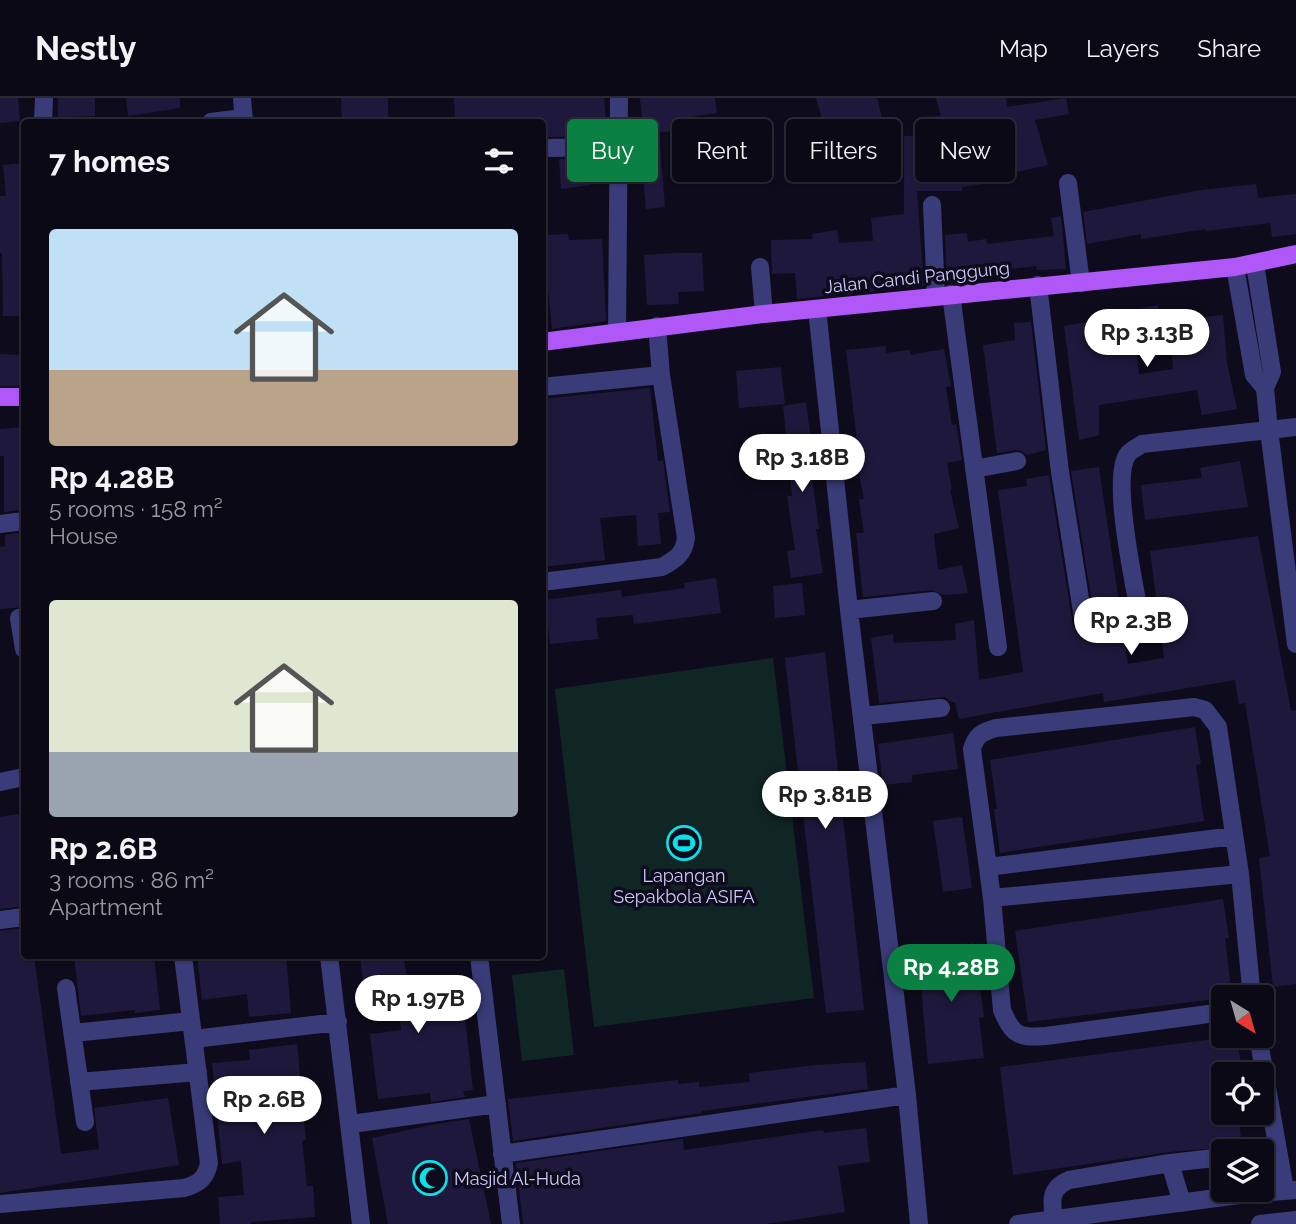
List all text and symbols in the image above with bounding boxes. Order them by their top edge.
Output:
text: Nestly [35,29,136,68]
text: Map [999,34,1048,63]
text: Layers [1086,34,1159,63]
text: Share [1197,34,1261,63]
chip: Buy [567,119,658,182]
chip: Rent [672,119,772,182]
chip: Filters [786,119,901,182]
chip: New [915,119,1015,182]
icon: filters [480,142,518,180]
text: 7 homes [49,144,170,179]
street label: Jalan Candi Panggung [823,257,1011,297]
icon: home [221,274,347,400]
pin: Rp 3.13B [1075,310,1219,369]
text: Rp 3.13B [1100,318,1194,345]
pin: Rp 3.18B [730,434,874,494]
text: Rp 3.18B [755,443,849,470]
text: Rp 4.28B [49,460,174,495]
text: 5 rooms · 158 m² [49,495,223,522]
text: House [49,522,118,549]
pin: Rp 2.3B [1066,598,1196,657]
text: Rp 2.3B [1090,606,1172,633]
icon: home [221,645,347,771]
pin: Rp 3.81B [753,772,897,831]
text: Rp 3.81B [778,780,872,807]
sports icon: Lapangan Sepakbola ASIFA [665,824,703,862]
text: Rp 2.6B [49,831,157,866]
place label: Lapangan Sepakbola ASIFA [613,865,755,907]
text: 3 rooms · 86 m² [49,866,214,893]
text: Apartment [49,893,163,920]
pin: Rp 4.28B [879,944,1023,1004]
text: Rp 4.28B [903,953,999,980]
pin: Rp 1.97B [346,976,490,1035]
text: Rp 1.97B [371,984,465,1011]
north arrow [1211,985,1274,1048]
map controls [1211,985,1274,1202]
button: locate [1211,1062,1274,1125]
pin: Rp 2.6B [199,1076,329,1136]
text: Rp 2.6B [222,1085,306,1112]
button: layers [1211,1139,1274,1202]
mosque icon: Masjid Al-Huda [411,1159,449,1197]
place label: Masjid Al-Huda [454,1168,581,1189]

